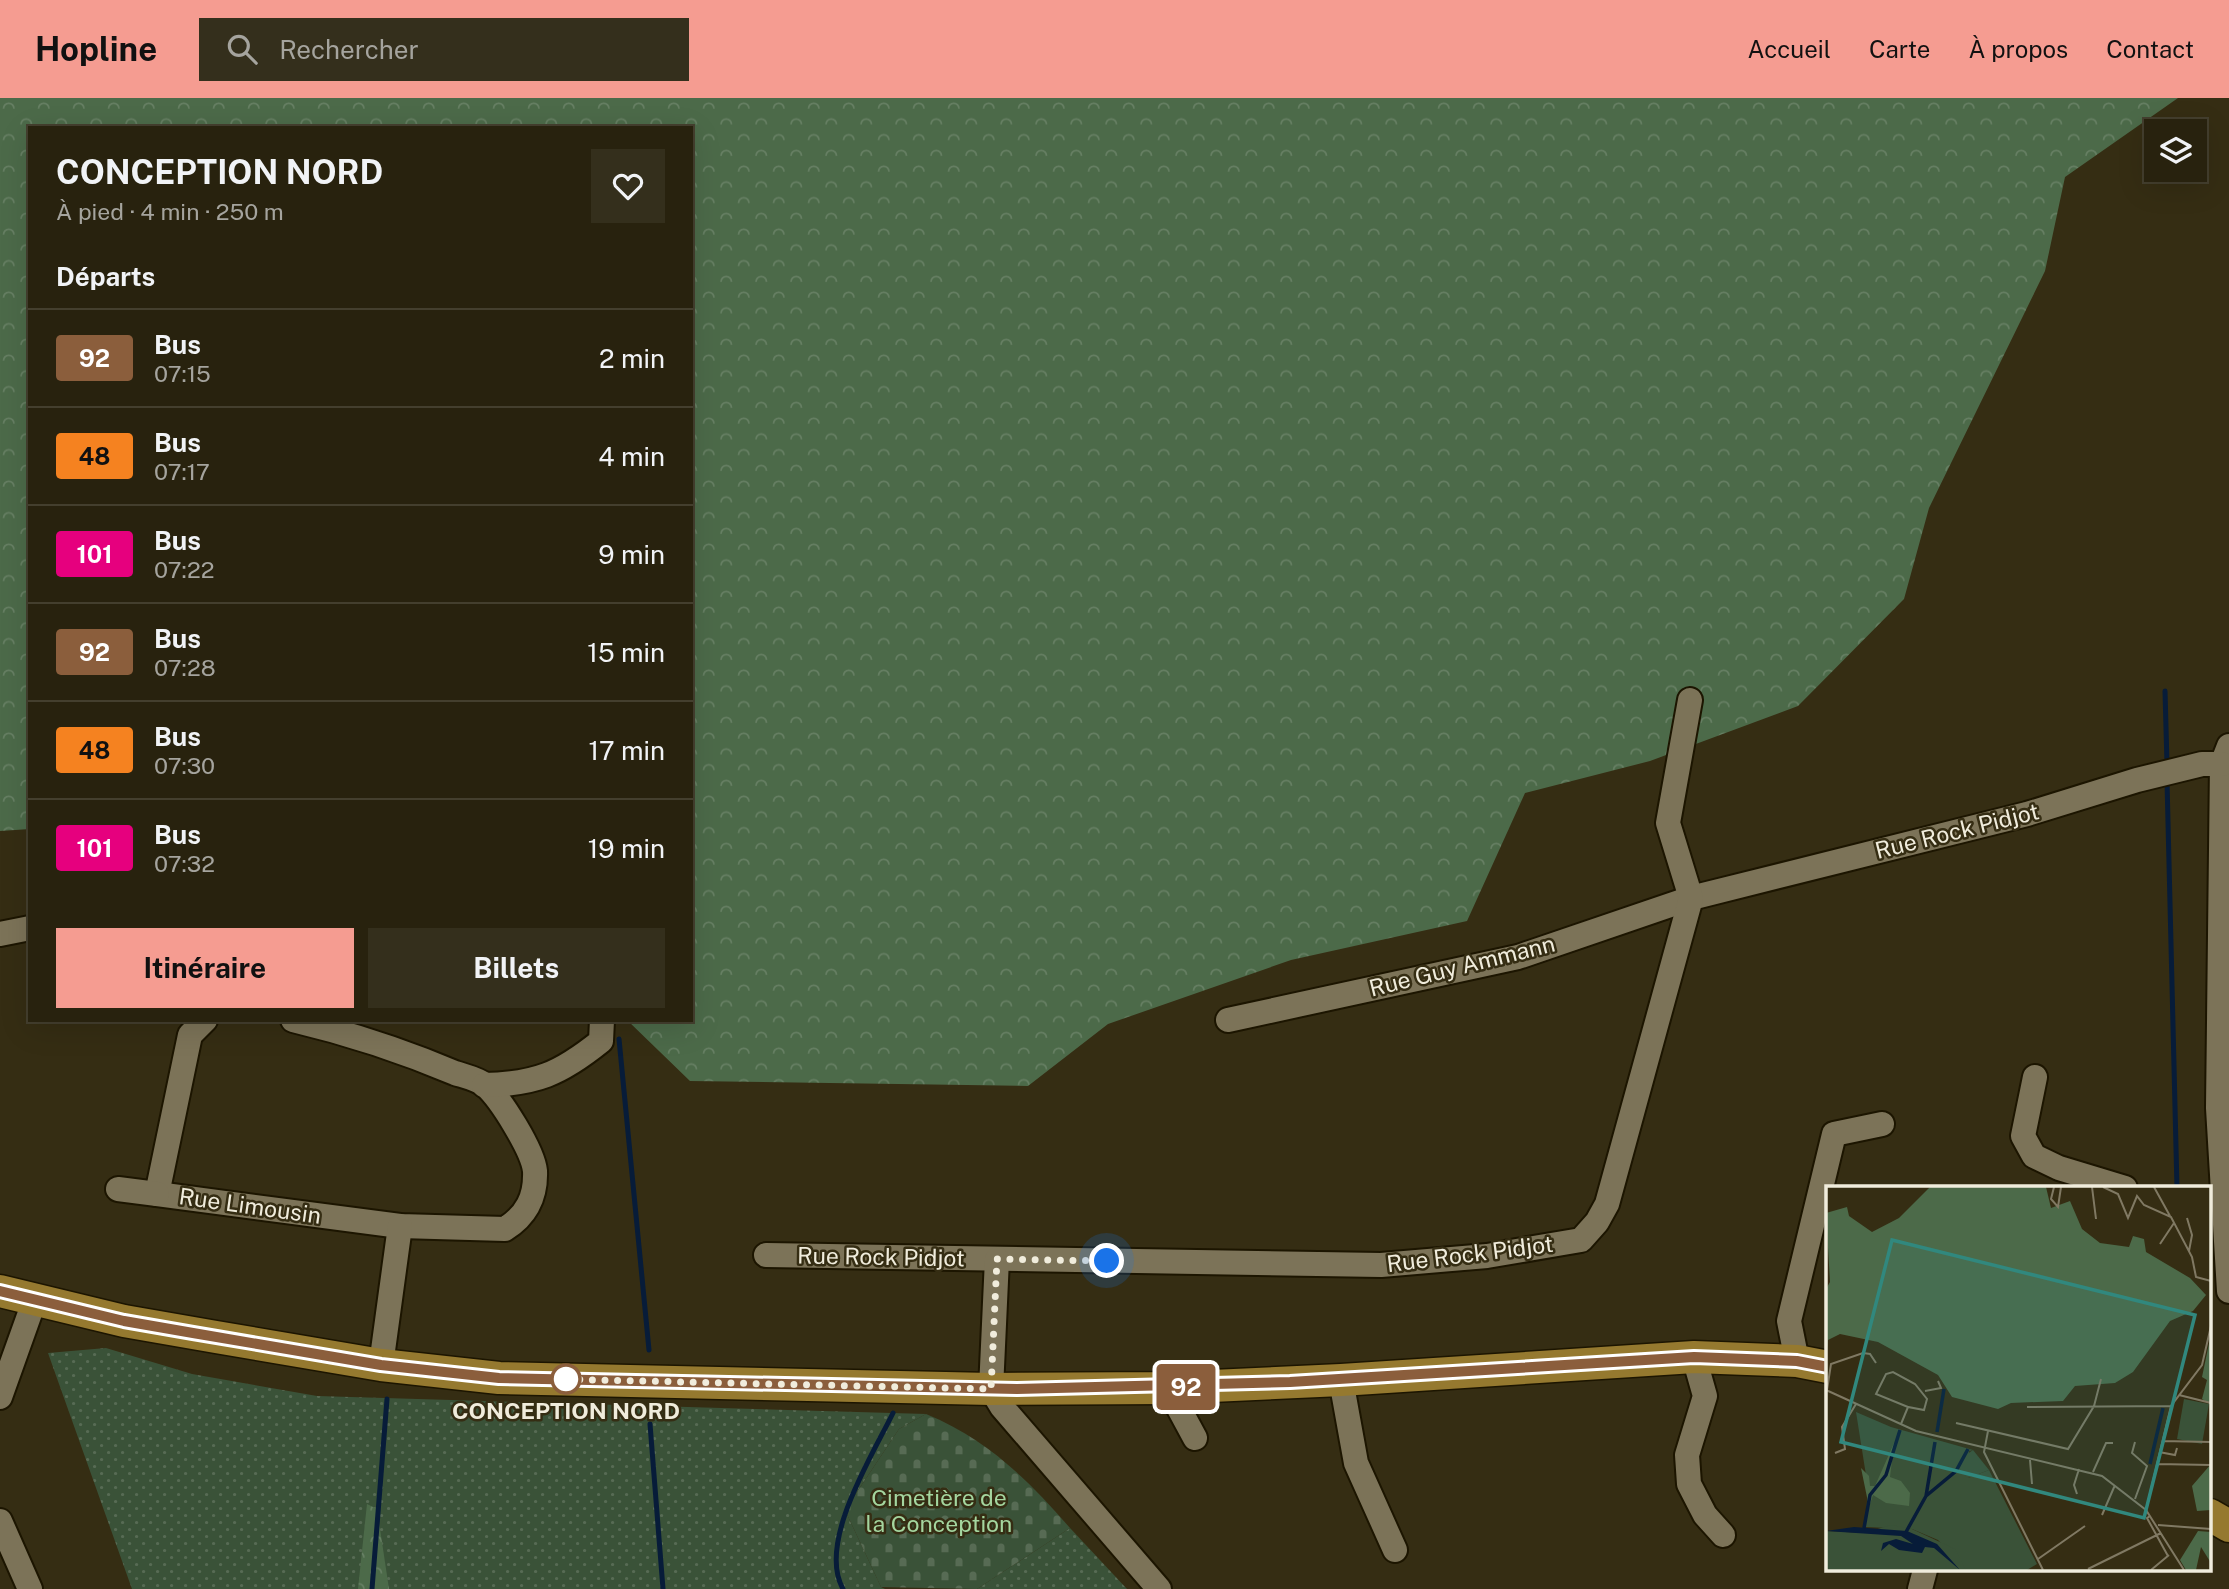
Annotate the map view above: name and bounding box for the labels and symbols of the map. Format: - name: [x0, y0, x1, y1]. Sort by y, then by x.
- street label: Rue Rock Pidjot: [1872, 797, 2042, 864]
- street label: Rue Guy Ammann: [1366, 929, 1558, 1002]
- street label: Rue Limousin: [177, 1182, 323, 1229]
- inset map: [1826, 1186, 2212, 1572]
- street label: Rue Rock Pidjot: [1385, 1230, 1555, 1277]
- street label: Rue Rock Pidjot: [797, 1242, 965, 1271]
- your location: [1089, 1243, 1124, 1278]
- marker: CONCEPTION NORD: [551, 1364, 581, 1394]
- line badge: 92: [1154, 1364, 1218, 1410]
- place label: CONCEPTION NORD: [452, 1397, 680, 1424]
- park label: Cimetière de la Conception: [866, 1484, 1012, 1537]

